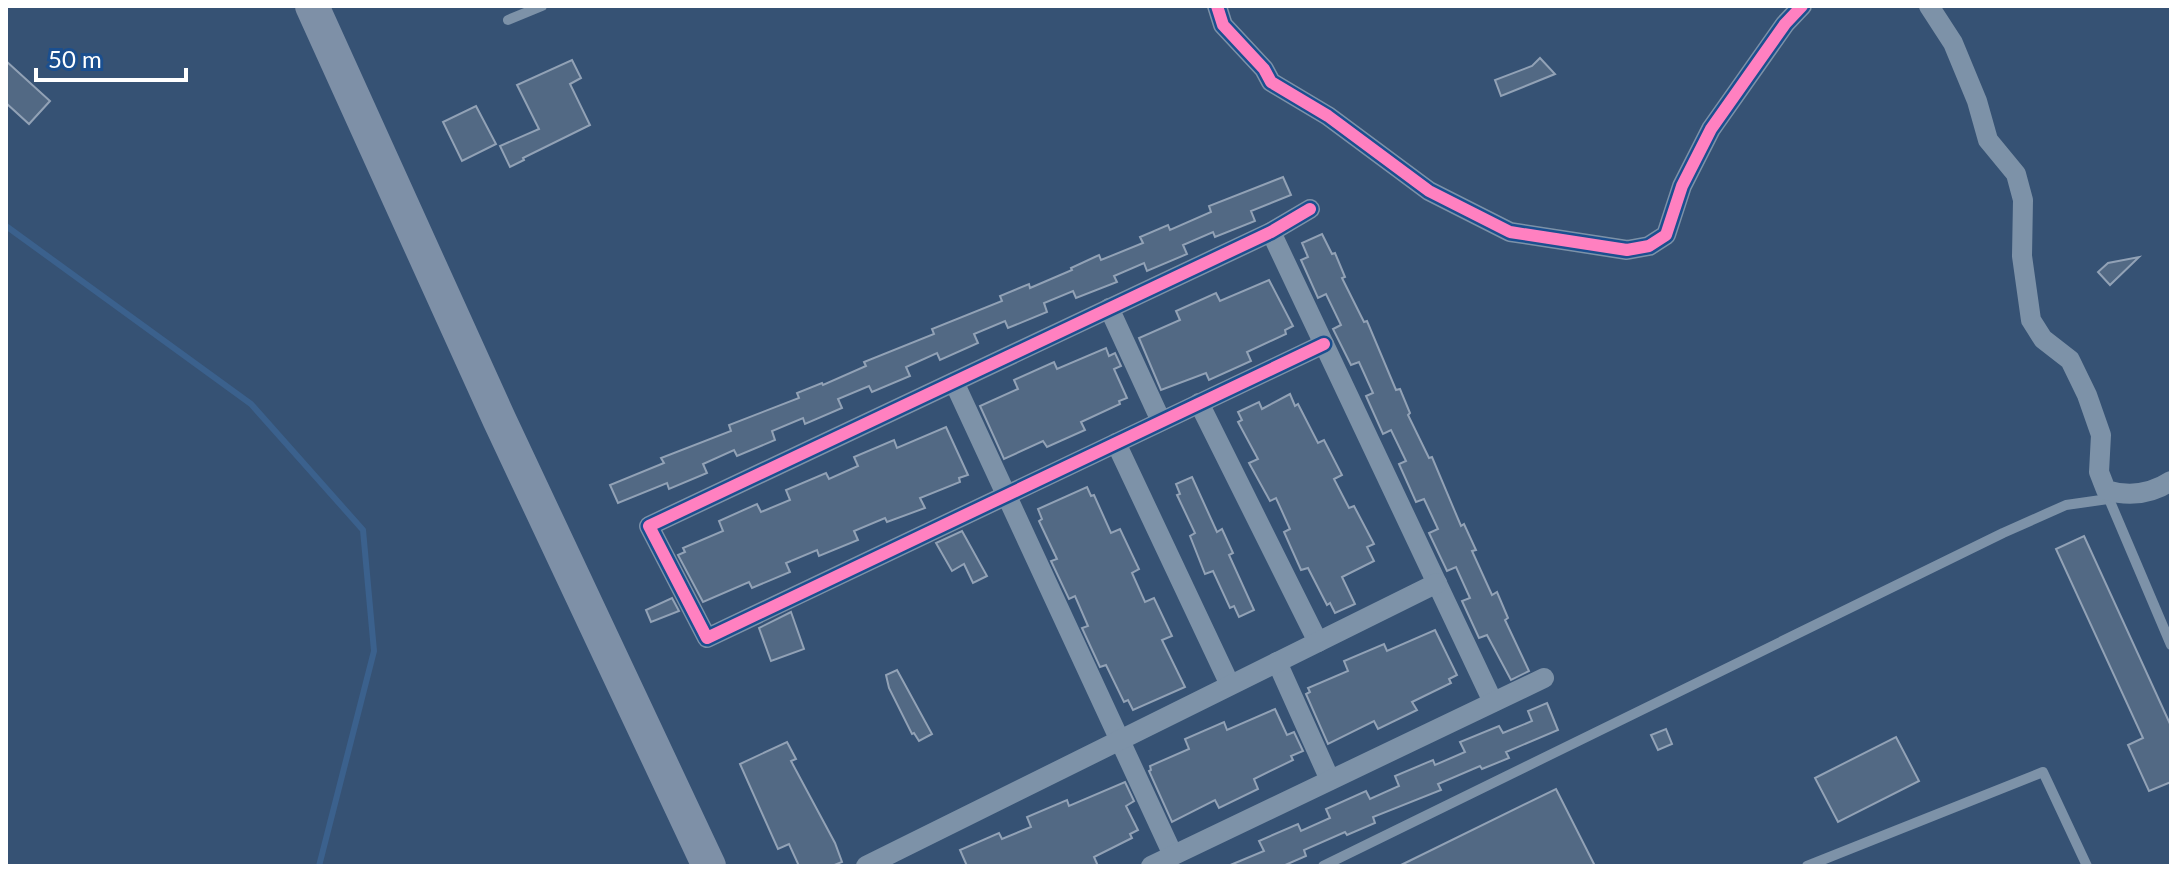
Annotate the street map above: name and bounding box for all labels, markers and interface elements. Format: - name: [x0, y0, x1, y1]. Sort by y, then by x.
- scale bar: [36, 32, 186, 82]
- text: 50 m: [48, 44, 102, 73]

